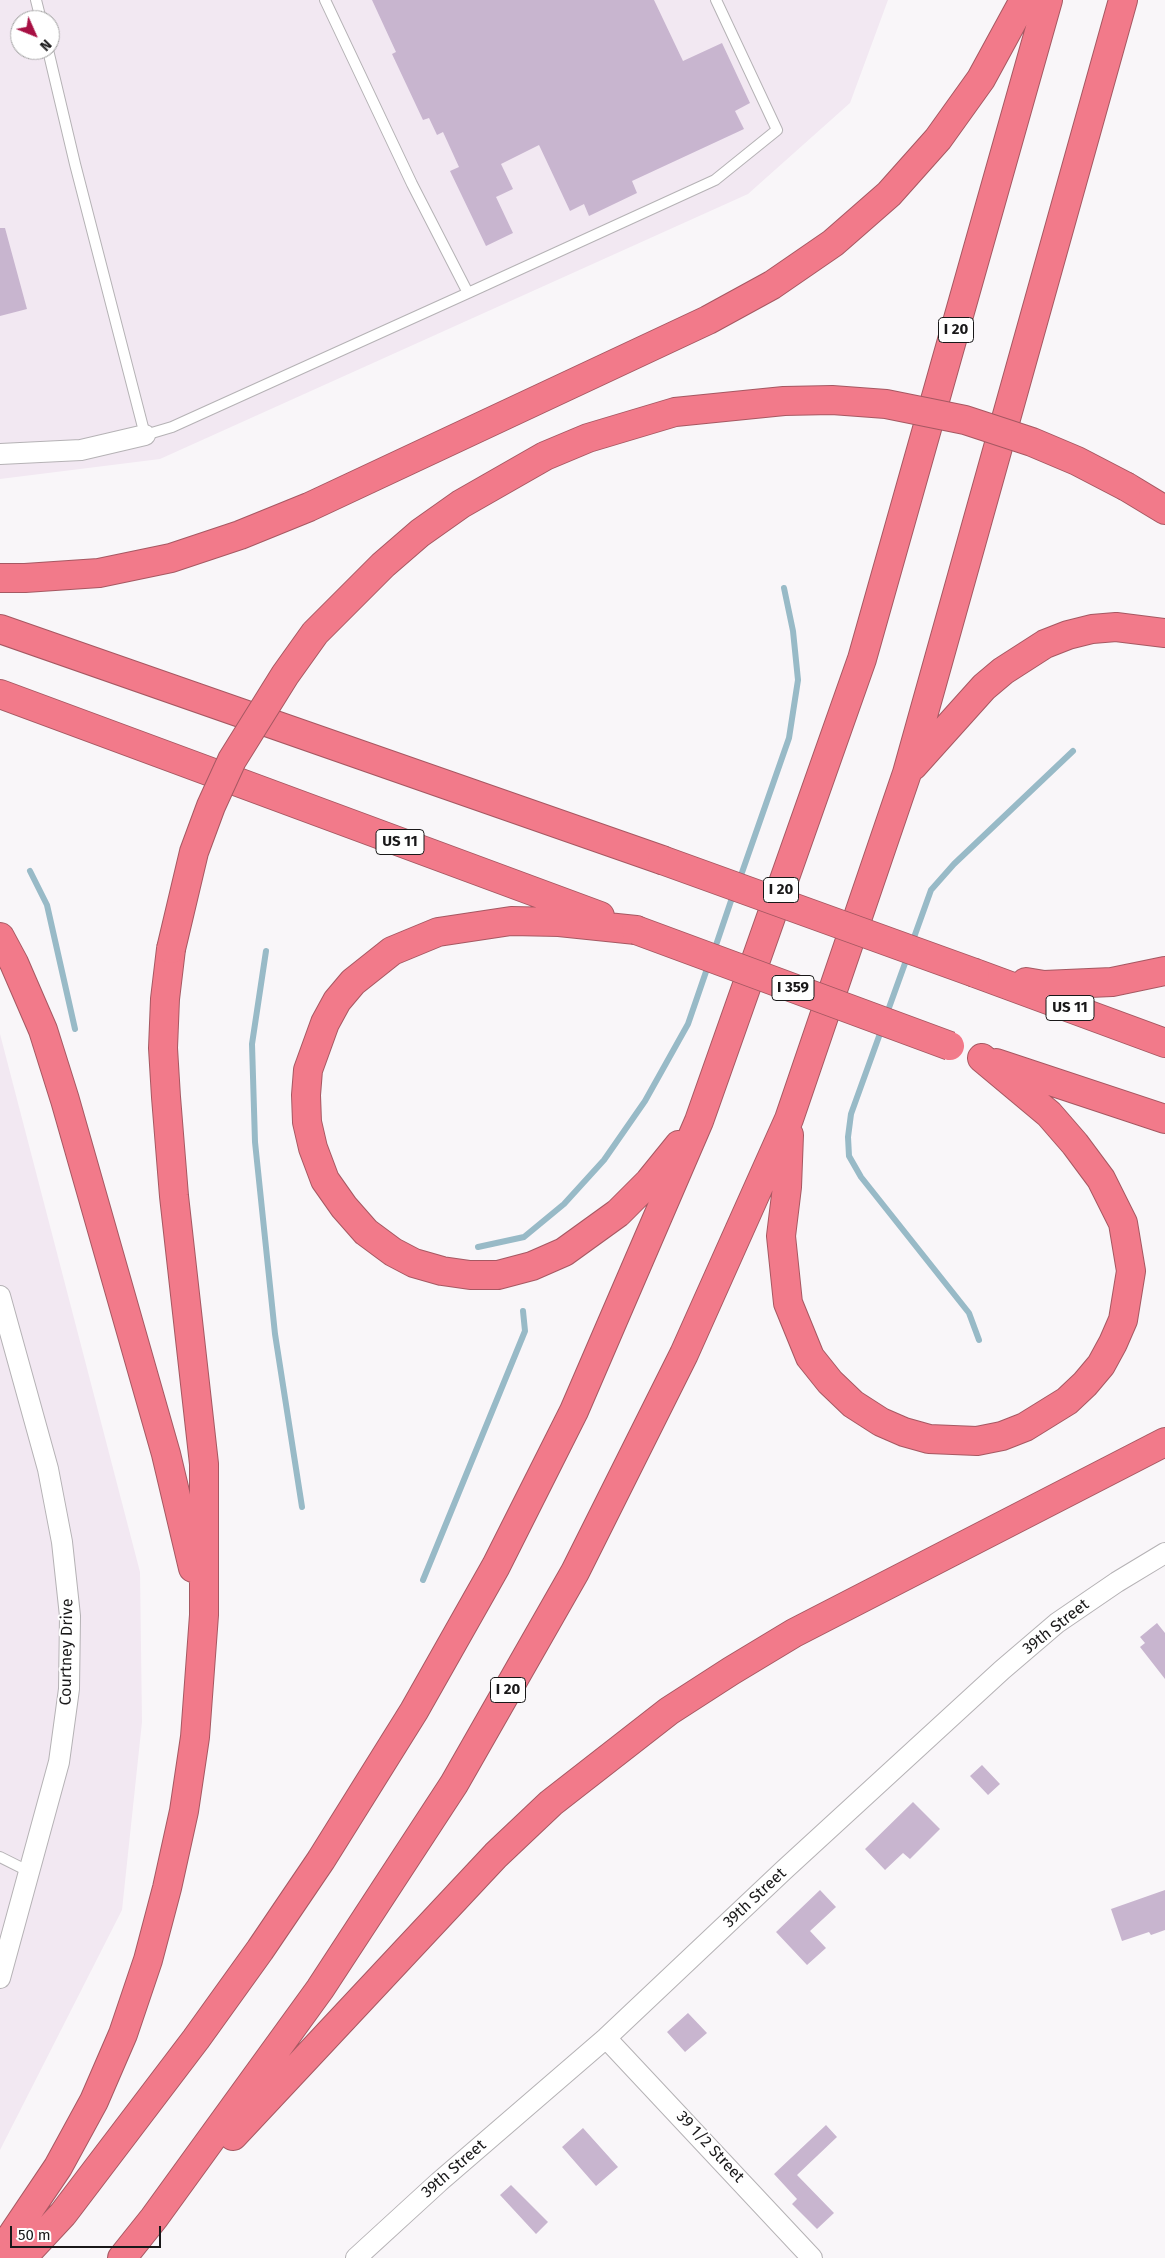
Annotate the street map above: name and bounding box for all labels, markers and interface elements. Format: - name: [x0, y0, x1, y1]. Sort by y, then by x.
- north arrow: [10, 10, 60, 60]
- text: N: [36, 36, 55, 54]
- road number: I 20: [938, 318, 974, 342]
- road number: US 11: [376, 830, 424, 854]
- road number: I 20: [764, 878, 798, 902]
- road number: I 359: [772, 976, 814, 1000]
- road number: US 11: [1046, 996, 1094, 1020]
- street label: 39th Street: [1019, 1595, 1093, 1659]
- street label: Courtney Drive: [56, 1598, 78, 1706]
- road number: I 20: [490, 1678, 526, 1702]
- street label: 39th Street: [720, 1864, 790, 1932]
- street label: 39 1/2 Street: [672, 2107, 748, 2187]
- street label: 39th Street: [418, 2136, 490, 2202]
- scale bar: [12, 2216, 164, 2248]
- text: 50 m: [18, 2226, 51, 2244]

